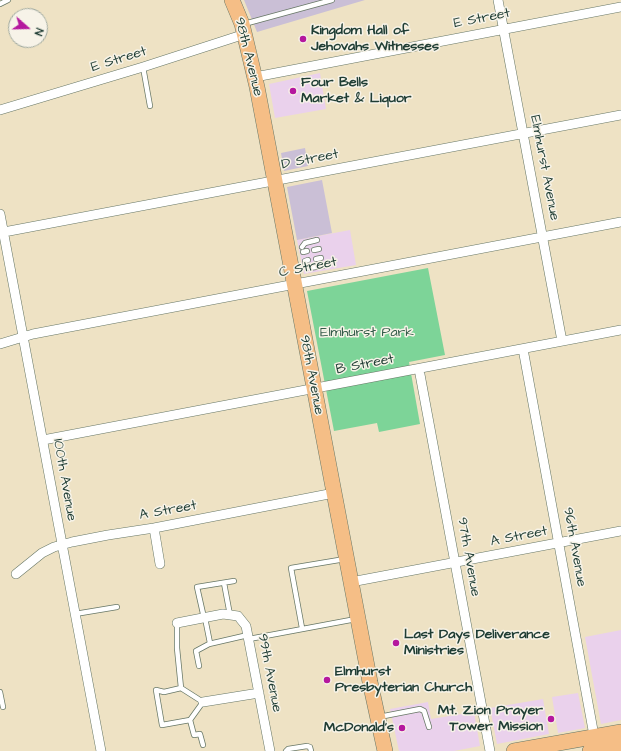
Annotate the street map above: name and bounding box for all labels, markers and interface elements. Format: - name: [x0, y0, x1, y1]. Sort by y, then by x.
- street label: E Street: [452, 5, 512, 33]
- north arrow: [8, 8, 48, 48]
- street label: 98th Avenue: [230, 16, 266, 98]
- place label: Kingdom Hall of Jehovahs Witnesses: [311, 23, 439, 56]
- text: N: [31, 26, 47, 38]
- marker: Kingdom Hall of Jehovahs Witnesses: [298, 34, 308, 44]
- street label: E Street: [89, 44, 149, 76]
- place label: Four Bells Market & Liquor: [301, 75, 412, 108]
- marker: Four Bells Market & Liquor: [288, 86, 298, 96]
- street label: Elmhurst Avenue: [526, 114, 562, 222]
- street label: D Street: [280, 146, 340, 174]
- street label: C Street: [278, 254, 338, 282]
- park label: Elmhurst Park: [320, 325, 414, 341]
- street label: 98th Avenue: [295, 334, 327, 416]
- street label: B Street: [335, 351, 395, 379]
- street label: 100th Avenue: [49, 438, 79, 522]
- street label: A Street: [138, 498, 198, 524]
- street label: 96th Avenue: [559, 506, 589, 588]
- street label: 97th Avenue: [453, 516, 483, 598]
- street label: A Street: [489, 523, 549, 551]
- place label: Last Days Deliverance Ministries: [404, 627, 550, 660]
- street label: 99th Avenue: [253, 632, 285, 714]
- marker: Last Days Deliverance Ministries: [391, 638, 401, 648]
- place label: Elmhurst Presbyterian Church: [335, 664, 472, 696]
- marker: Elmhurst Presbyterian Church: [322, 675, 332, 685]
- place label: Mt. Zion Prayer Tower Mission: [438, 703, 543, 736]
- marker: Mt. Zion Prayer Tower Mission: [546, 714, 556, 724]
- place label: McDonald's: [324, 720, 394, 736]
- marker: McDonald's: [397, 723, 407, 733]

